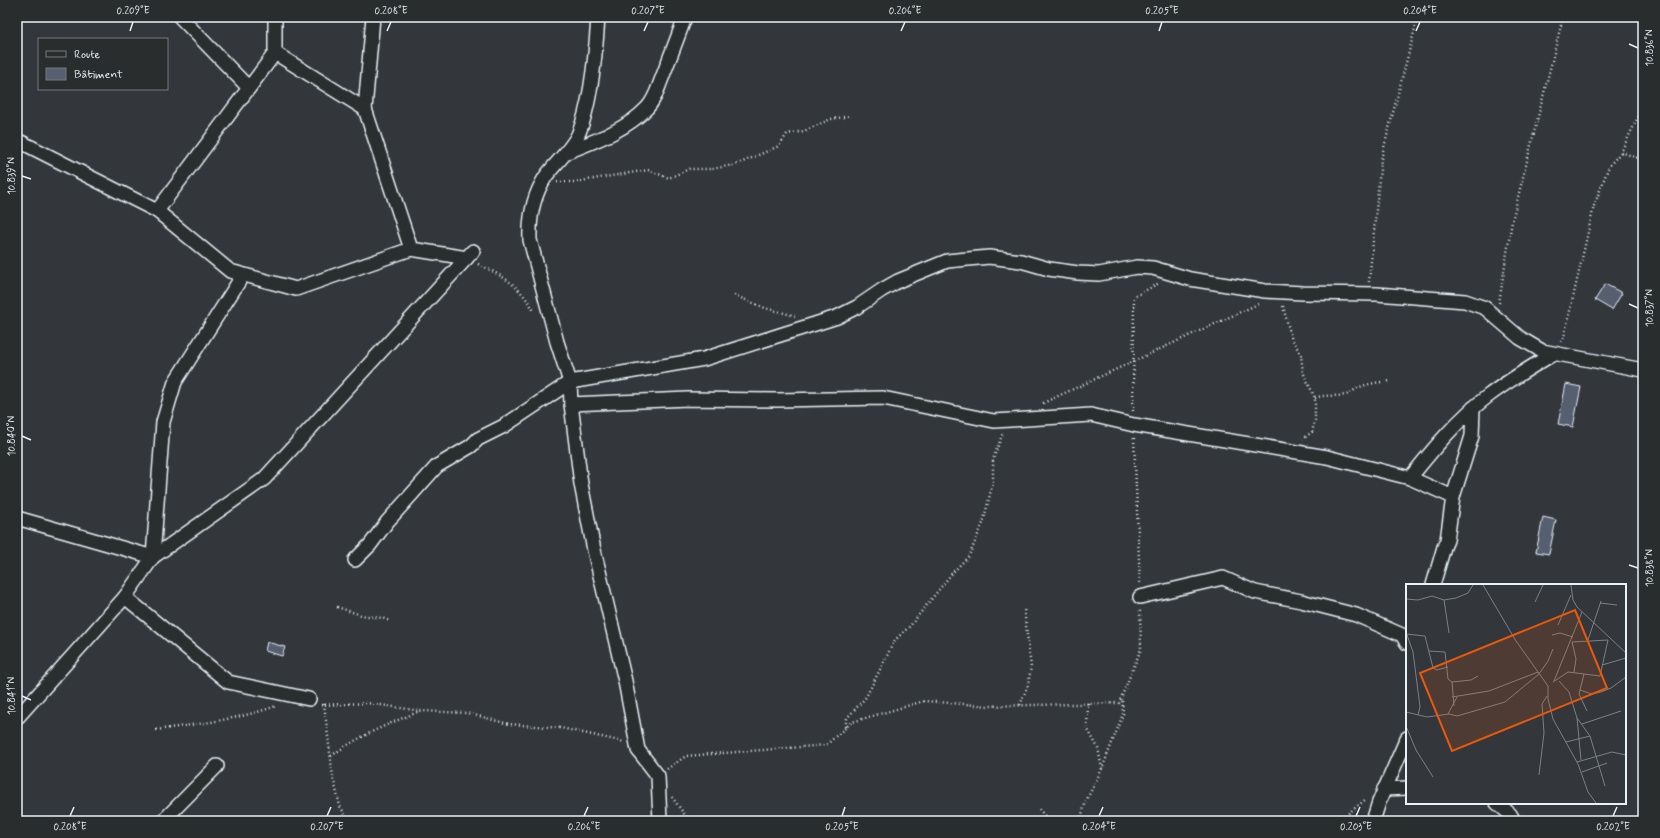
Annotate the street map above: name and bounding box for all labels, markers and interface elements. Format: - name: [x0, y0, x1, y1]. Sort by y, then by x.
- text: 0.209°E: [116, 4, 150, 18]
- text: 0.208°E: [374, 4, 408, 18]
- text: 0.207°E: [631, 4, 665, 18]
- text: 0.206°E: [889, 4, 921, 18]
- text: 0.205°E: [1145, 4, 1179, 18]
- text: 0.204°E: [1403, 4, 1437, 18]
- text: 10.836°N: [1643, 29, 1657, 67]
- legend: [38, 38, 168, 90]
- text: Route: [74, 47, 100, 63]
- text: Bâtiment: [74, 67, 123, 83]
- text: 10.839°N: [5, 157, 19, 195]
- text: 10.837°N: [1643, 289, 1657, 327]
- text: 10.840°N: [5, 416, 19, 456]
- text: 10.838°N: [1643, 549, 1657, 587]
- inset map: [1406, 584, 1626, 804]
- text: 10.841°N: [5, 677, 19, 715]
- text: 0.208°E: [53, 820, 87, 834]
- text: 0.207°E: [310, 820, 344, 834]
- text: 0.206°E: [568, 820, 600, 834]
- text: 0.205°E: [825, 820, 859, 834]
- text: 0.204°E: [1082, 820, 1116, 834]
- text: 0.203°E: [1340, 820, 1372, 834]
- text: 0.202°E: [1596, 820, 1630, 834]

